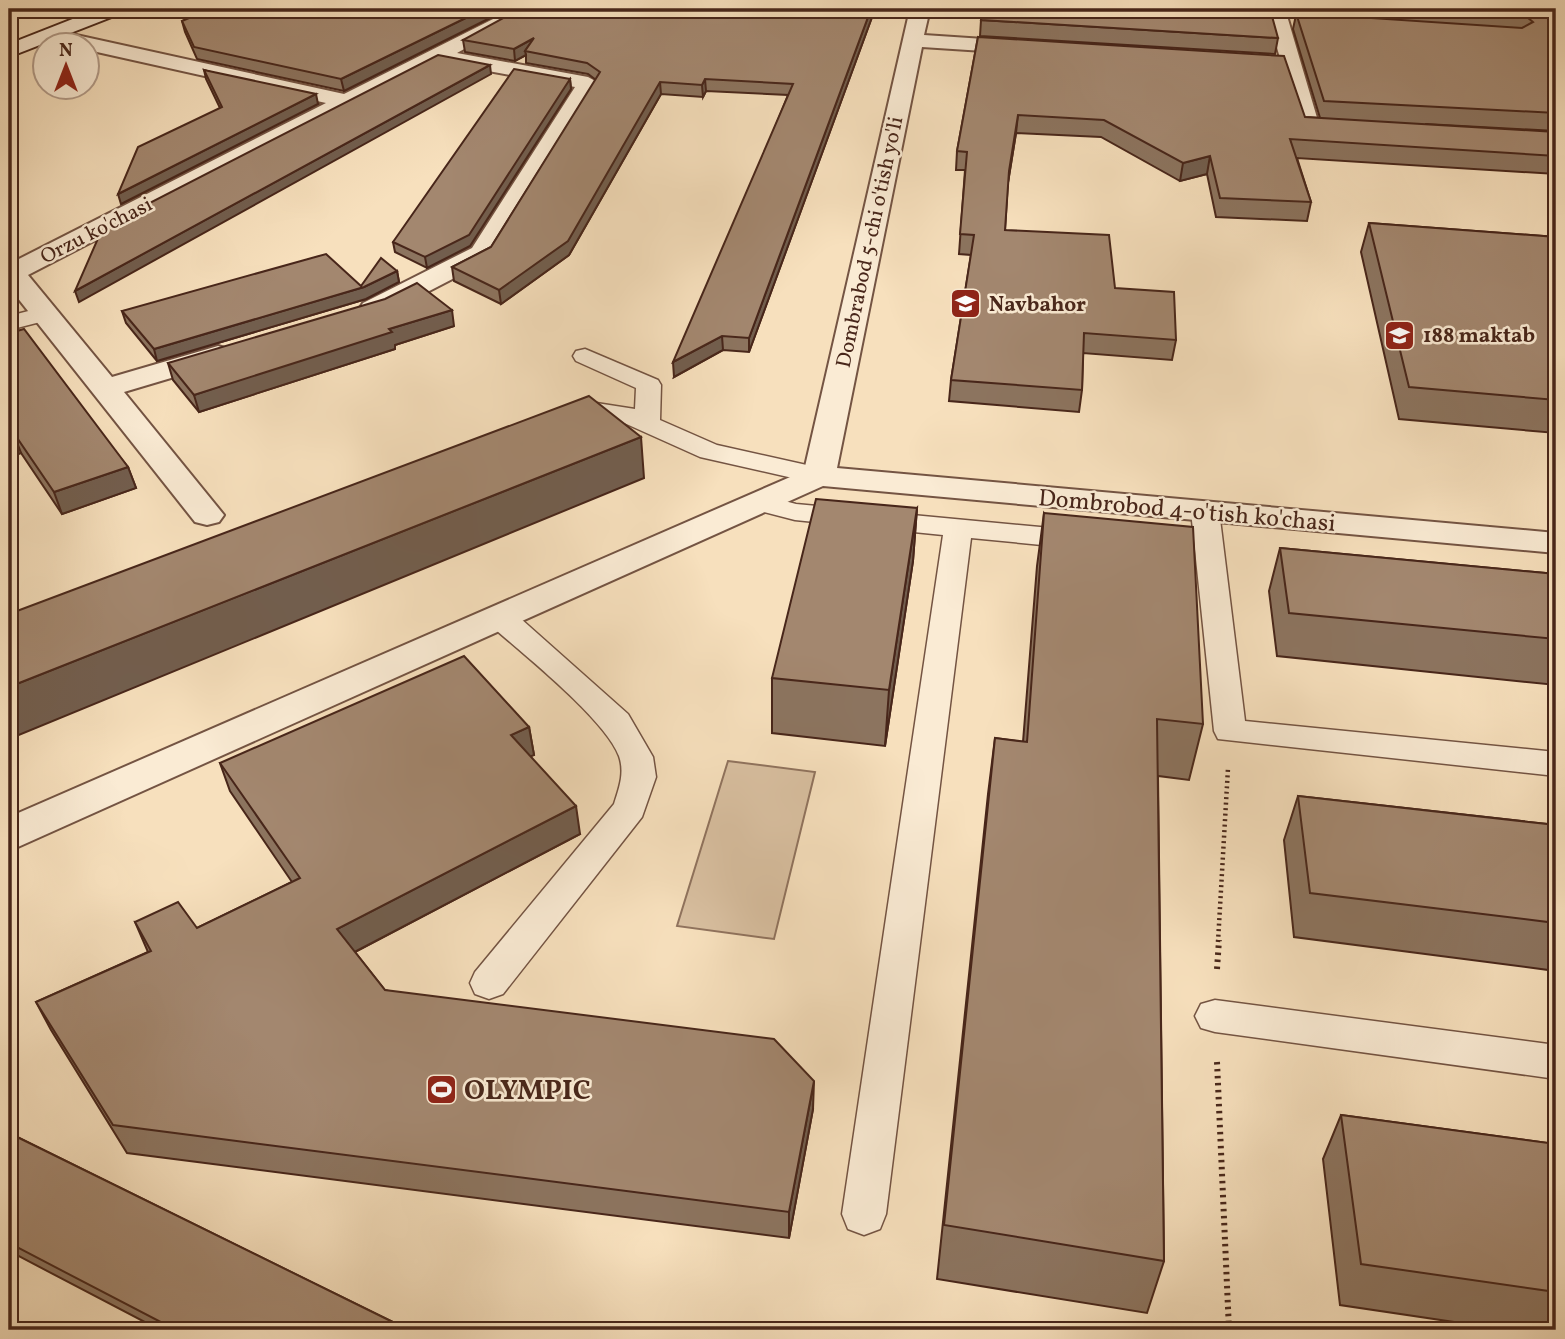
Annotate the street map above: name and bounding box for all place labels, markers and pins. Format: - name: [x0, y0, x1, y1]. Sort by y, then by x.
- school or university icon: Navbahor: [949, 287, 983, 321]
- place label: Navbahor: [989, 291, 1086, 320]
- school or university icon: 188 maktab: [1383, 318, 1417, 352]
- place label: 188 maktab: [1423, 322, 1535, 351]
- sports icon: OLYMPIC: [424, 1072, 458, 1106]
- place label: OLYMPIC: [464, 1072, 591, 1111]

